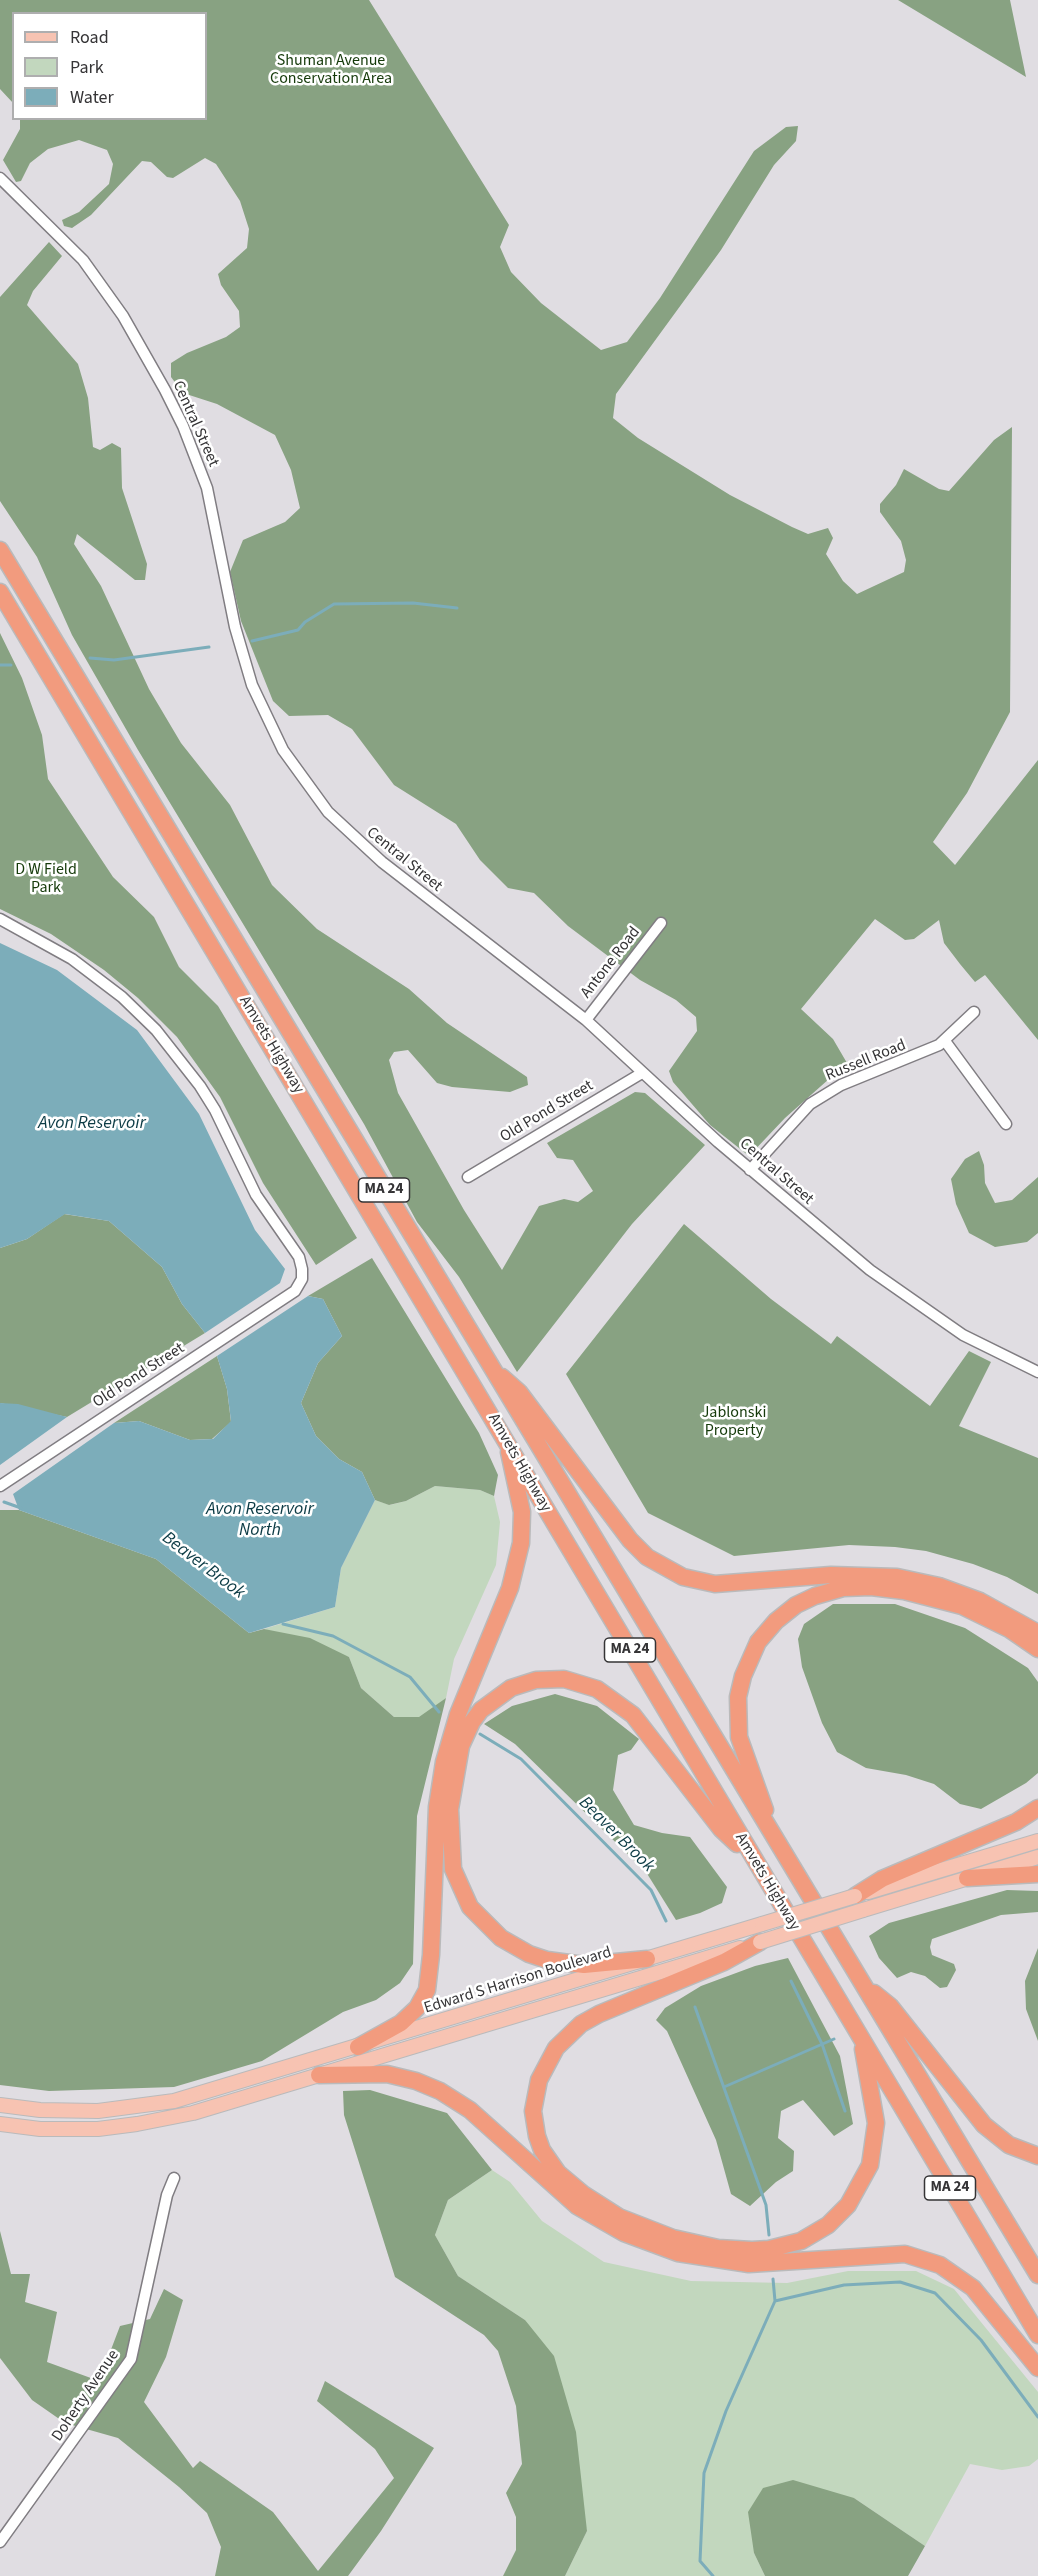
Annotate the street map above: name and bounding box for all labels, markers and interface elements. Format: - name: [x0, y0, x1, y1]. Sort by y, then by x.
- legend: [12, 12, 207, 120]
- text: Road: [70, 25, 109, 50]
- park label: Shuman Avenue Conservation Area: [270, 51, 392, 89]
- text: Park: [70, 55, 104, 80]
- text: Water: [70, 85, 114, 110]
- street label: Central Street: [168, 378, 222, 470]
- street label: Central Street: [362, 824, 446, 896]
- park label: D W Field Park: [15, 860, 77, 898]
- street label: Antone Road: [577, 923, 645, 1003]
- street label: Amvets Highway: [234, 993, 308, 1097]
- street label: Russell Road: [823, 1036, 909, 1086]
- street label: Old Pond Street: [497, 1077, 597, 1147]
- water label: Avon Reservoir: [38, 1113, 146, 1135]
- street label: Central Street: [735, 1135, 817, 1209]
- road number: MA 24: [358, 1178, 410, 1202]
- street label: Old Pond Street: [90, 1339, 188, 1413]
- park label: Jablonski Property: [702, 1403, 766, 1441]
- street label: Amvets Highway: [483, 1410, 555, 1516]
- water label: Avon Reservoir North: [206, 1499, 314, 1541]
- water label: Beaver Brook: [157, 1528, 249, 1604]
- road number: MA 24: [604, 1638, 656, 1662]
- water label: Beaver Brook: [574, 1793, 658, 1877]
- street label: Amvets Highway: [730, 1830, 804, 1934]
- street label: Edward S Harrison Boulevard: [422, 1943, 614, 2019]
- road number: MA 24: [924, 2176, 976, 2200]
- street label: Doherty Avenue: [48, 2347, 124, 2445]

